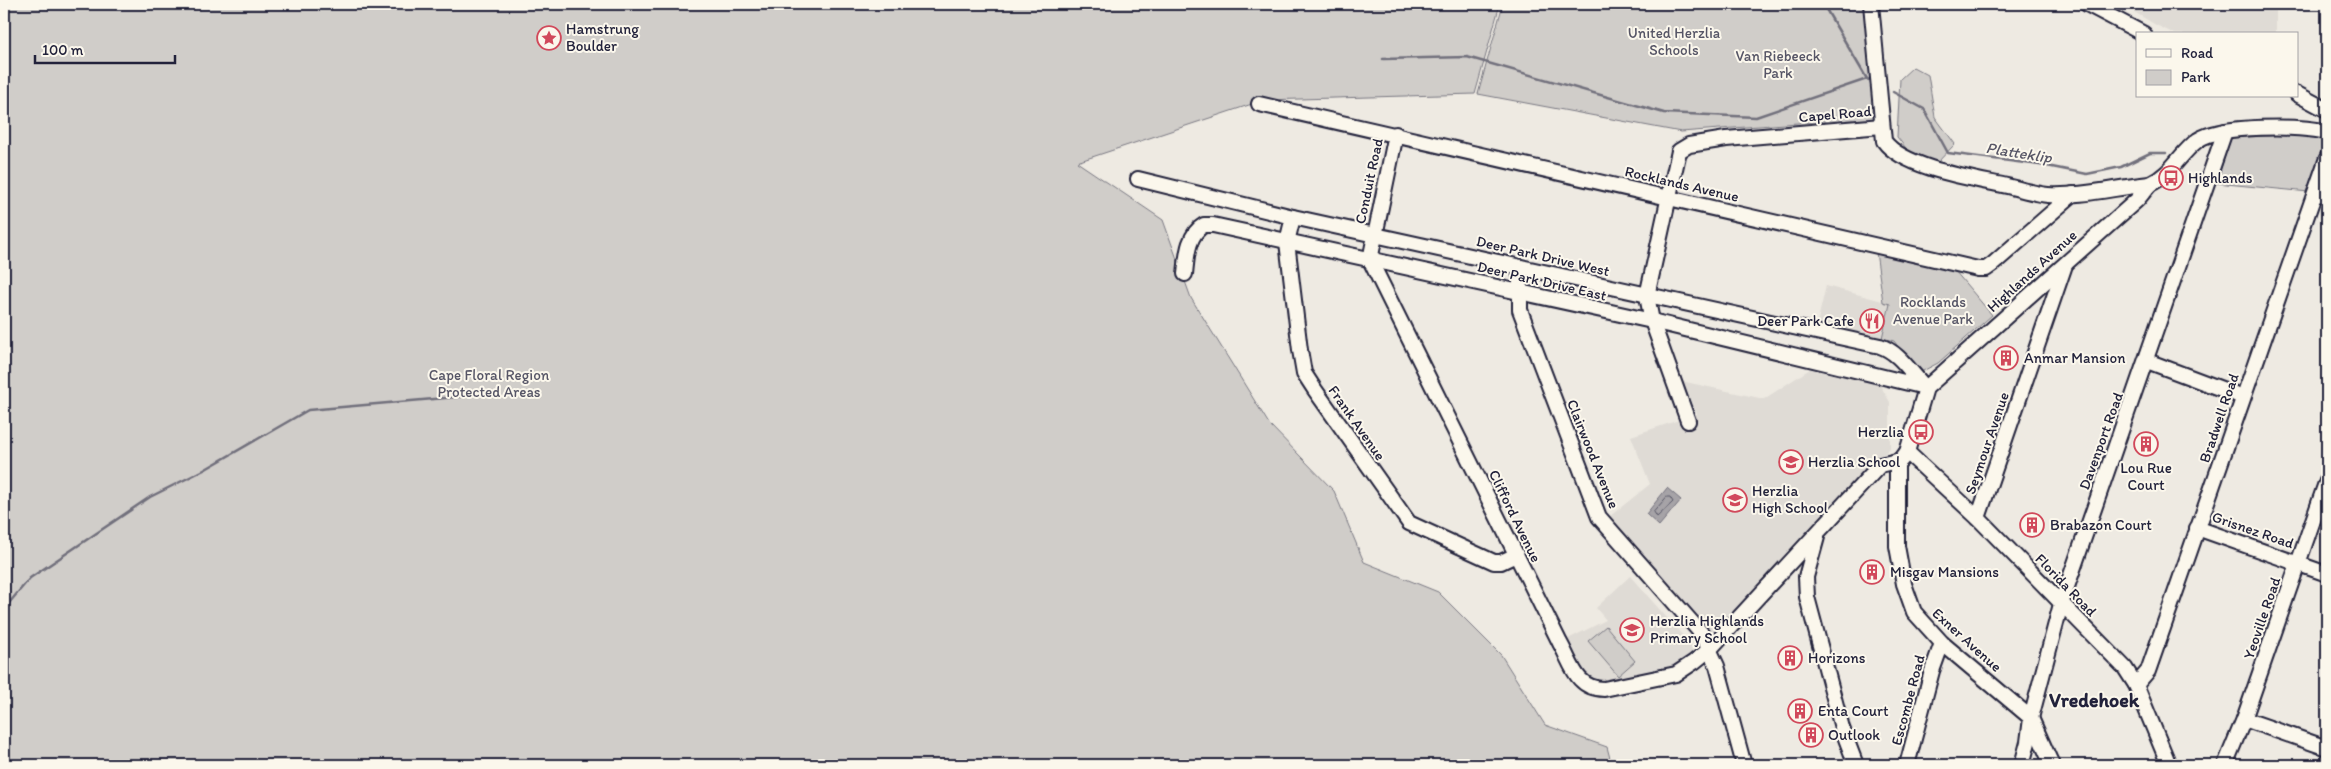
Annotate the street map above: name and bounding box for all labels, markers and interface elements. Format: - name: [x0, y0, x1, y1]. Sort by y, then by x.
- place label: Hamstrung Boulder: [566, 20, 639, 55]
- park label: United Herzlia Schools: [1628, 24, 1721, 59]
- place icon: Hamstrung Boulder: [536, 25, 562, 51]
- scale bar: [35, 32, 175, 64]
- legend: [2136, 32, 2298, 98]
- text: 100 m: [42, 41, 84, 59]
- text: Road: [2181, 44, 2214, 62]
- park label: Van Riebeeck Park: [1735, 47, 1821, 82]
- text: Park: [2181, 68, 2211, 86]
- street label: Capel Road: [1798, 102, 1872, 126]
- street label: Conduit Road: [1351, 136, 1387, 225]
- water label: Platteklip: [1985, 138, 2054, 167]
- street label: Rocklands Avenue: [1623, 162, 1741, 206]
- bus stop icon: Highlands: [2158, 165, 2184, 191]
- place label: Highlands: [2188, 169, 2253, 187]
- street label: Highlands Avenue: [1983, 226, 2081, 316]
- street label: Deer Park Drive West: [1475, 232, 1612, 280]
- street label: Deer Park Drive East: [1476, 257, 1609, 305]
- park label: Rocklands Avenue Park: [1893, 293, 1973, 328]
- restaurant icon: Deer Park Cafe: [1859, 308, 1885, 334]
- place label: Deer Park Cafe: [1757, 312, 1854, 330]
- building icon: Anmar Mansion: [1993, 345, 2019, 371]
- place label: Anmar Mansion: [2024, 349, 2126, 367]
- park label: Cape Floral Region Protected Areas: [429, 366, 550, 401]
- street label: Bradwell Road: [2195, 371, 2243, 465]
- street label: Frank Avenue: [1325, 382, 1389, 464]
- street label: Seymour Avenue: [1961, 390, 2013, 496]
- street label: Davenport Road: [2075, 390, 2127, 492]
- street label: Clairwood Avenue: [1563, 397, 1623, 511]
- bus stop icon: Herzlia: [1908, 419, 1934, 445]
- place label: Herzlia: [1858, 423, 1904, 441]
- building icon: Lou Rue Court: [2133, 431, 2159, 457]
- school or university icon: Herzlia School: [1778, 449, 1804, 475]
- place label: Herzlia School: [1808, 453, 1901, 471]
- place label: Lou Rue Court: [2120, 459, 2172, 494]
- street label: Clifford Avenue: [1485, 467, 1545, 565]
- place label: Herzlia High School: [1752, 482, 1829, 517]
- school or university icon: Herzlia High School: [1722, 487, 1748, 513]
- street label: Grisnez Road: [2210, 508, 2296, 552]
- building icon: Brabazon Court: [2019, 512, 2045, 538]
- place label: Brabazon Court: [2050, 516, 2152, 534]
- street label: Florida Road: [2031, 550, 2101, 621]
- building icon: Misgav Mansions: [1859, 559, 1885, 585]
- place label: Misgav Mansions: [1890, 563, 1999, 581]
- street label: Yeoville Road: [2240, 574, 2285, 662]
- street label: Exner Avenue: [1929, 604, 2005, 676]
- place label: Herzlia Highlands Primary School: [1650, 612, 1764, 647]
- school or university icon: Herzlia Highlands Primary School: [1619, 617, 1645, 643]
- building icon: Horizons: [1777, 645, 1803, 671]
- place label: Horizons: [1808, 649, 1866, 667]
- street label: Escombe Road: [1887, 653, 1929, 747]
- district label: Vredehoek: [2049, 688, 2140, 712]
- building icon: Enta Court: [1787, 698, 1813, 724]
- place label: Enta Court: [1818, 702, 1889, 720]
- building icon: Outlook: [1798, 722, 1824, 748]
- place label: Outlook: [1828, 726, 1880, 744]

